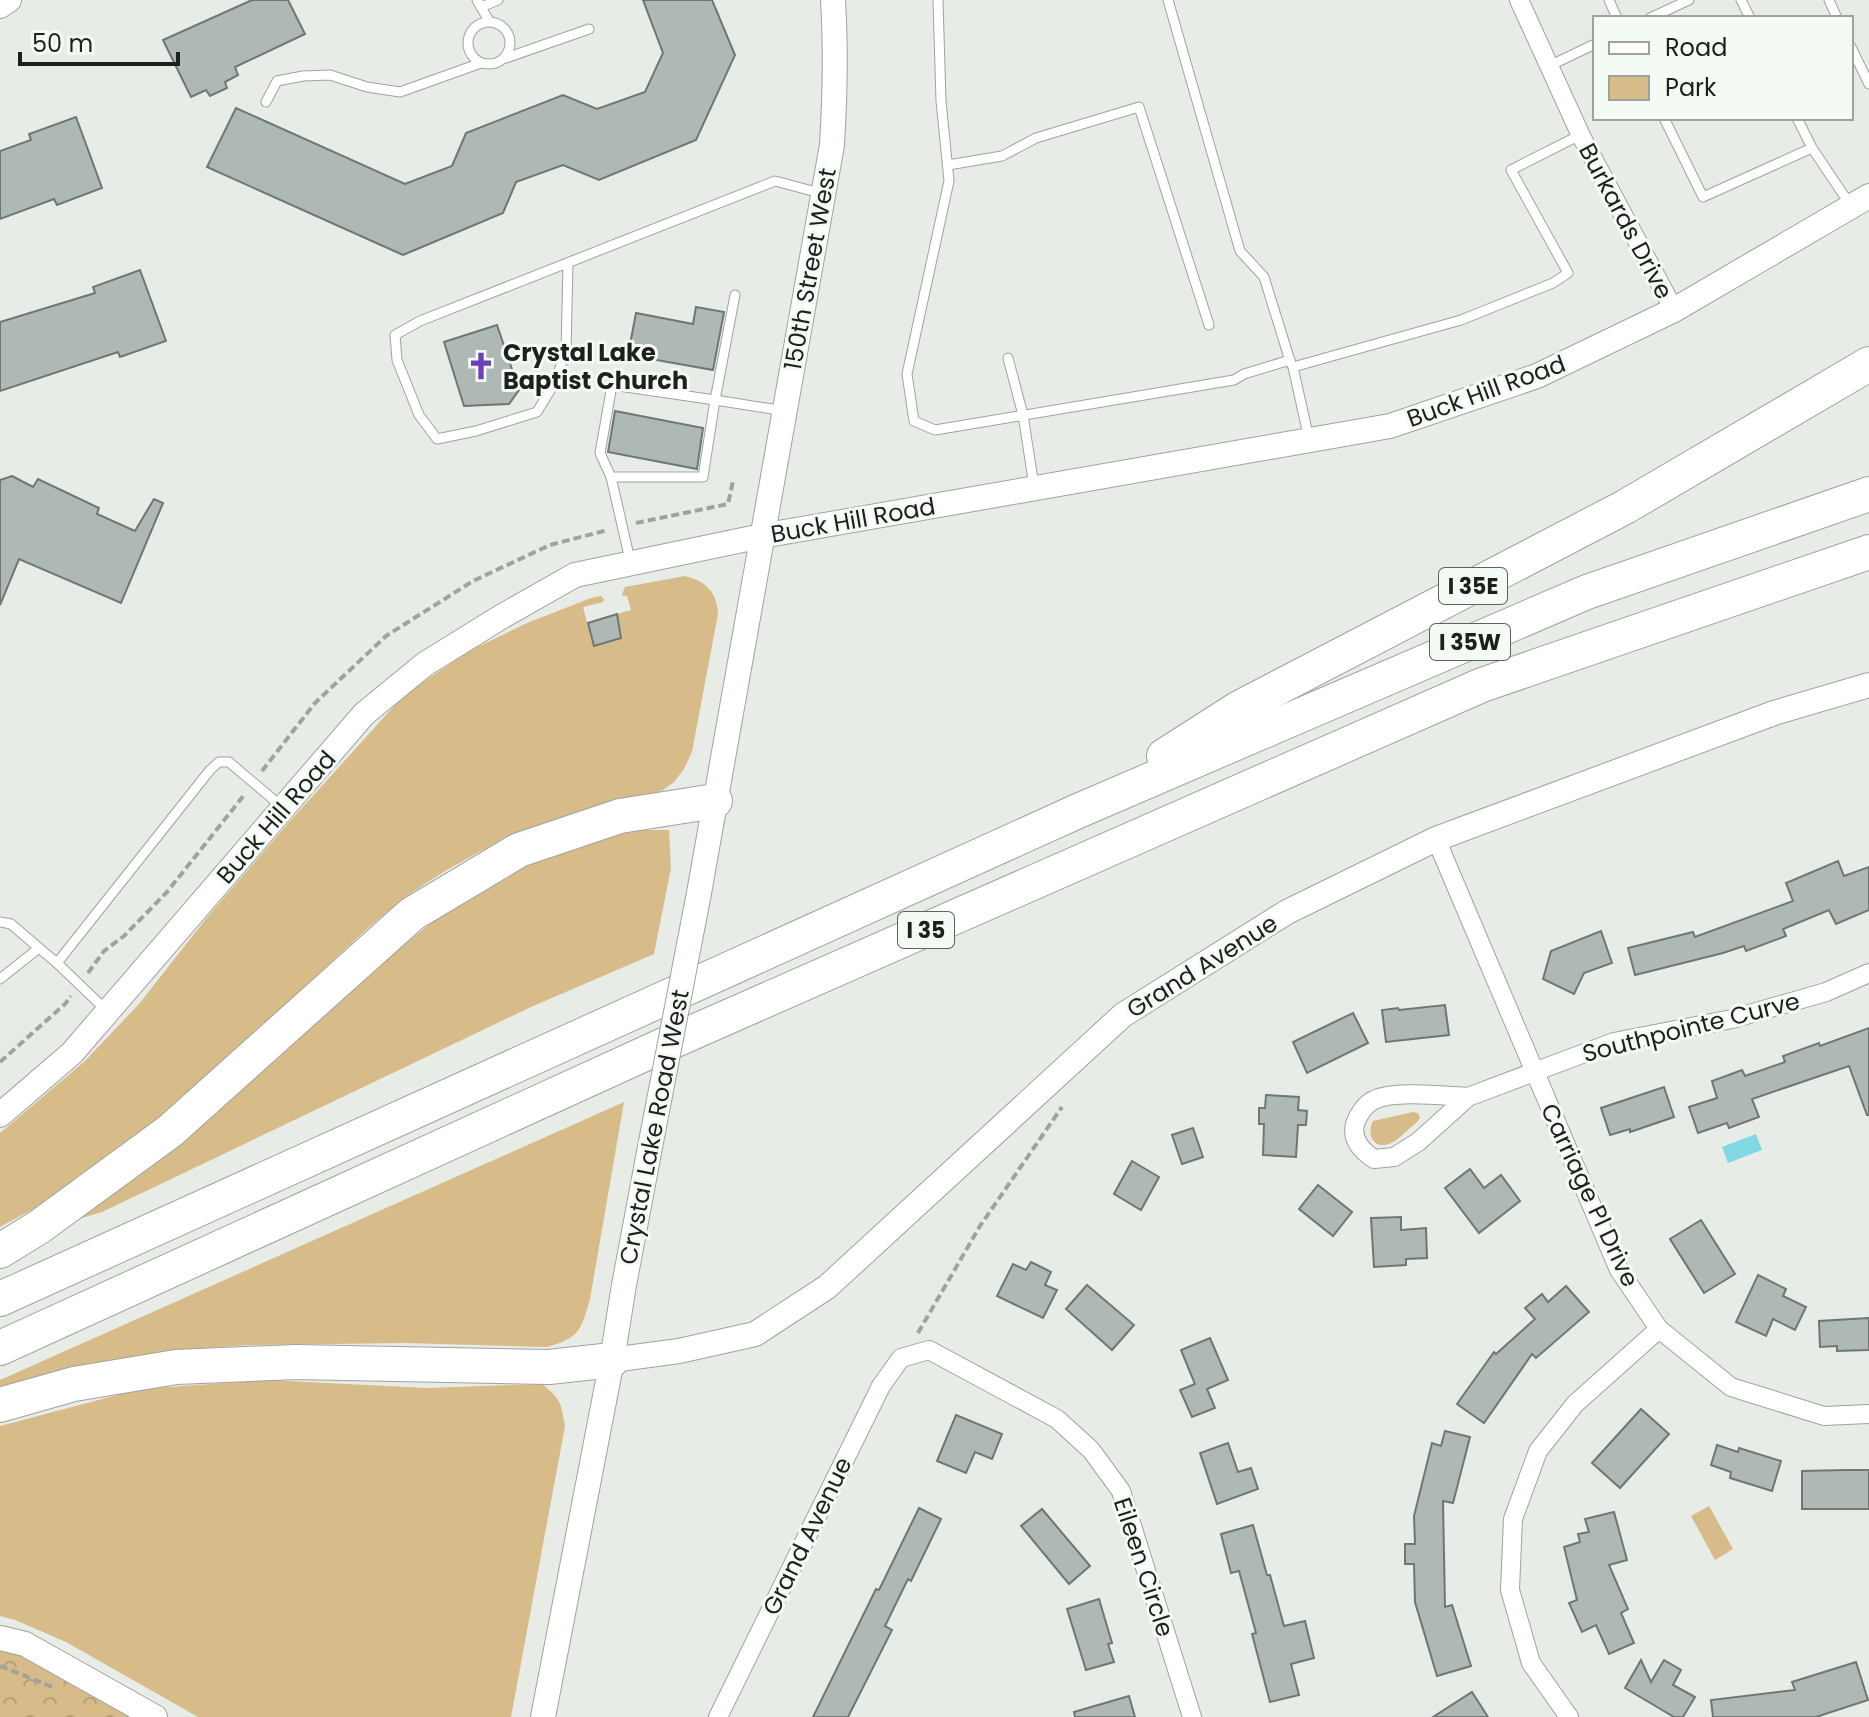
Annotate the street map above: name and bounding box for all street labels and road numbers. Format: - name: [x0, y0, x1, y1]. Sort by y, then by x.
- street label: Burkards Drive: [1571, 137, 1681, 305]
- street label: 150th Street West: [776, 165, 844, 373]
- street label: Buck Hill Road: [1402, 347, 1570, 435]
- street label: Buck Hill Road: [768, 489, 938, 551]
- road number: I 35E: [1439, 568, 1507, 604]
- road number: I 35W: [1430, 624, 1510, 660]
- street label: Buck Hill Road: [209, 743, 343, 891]
- street label: Grand Avenue: [1120, 906, 1284, 1026]
- road number: I 35: [898, 912, 954, 948]
- street label: Southpointe Curve: [1579, 984, 1803, 1070]
- street label: Crystal Lake Road West: [611, 987, 697, 1267]
- street label: Carriage Pl Drive: [1533, 1098, 1647, 1292]
- street label: Grand Avenue: [754, 1451, 860, 1621]
- street label: Eileen Circle: [1106, 1493, 1182, 1641]

